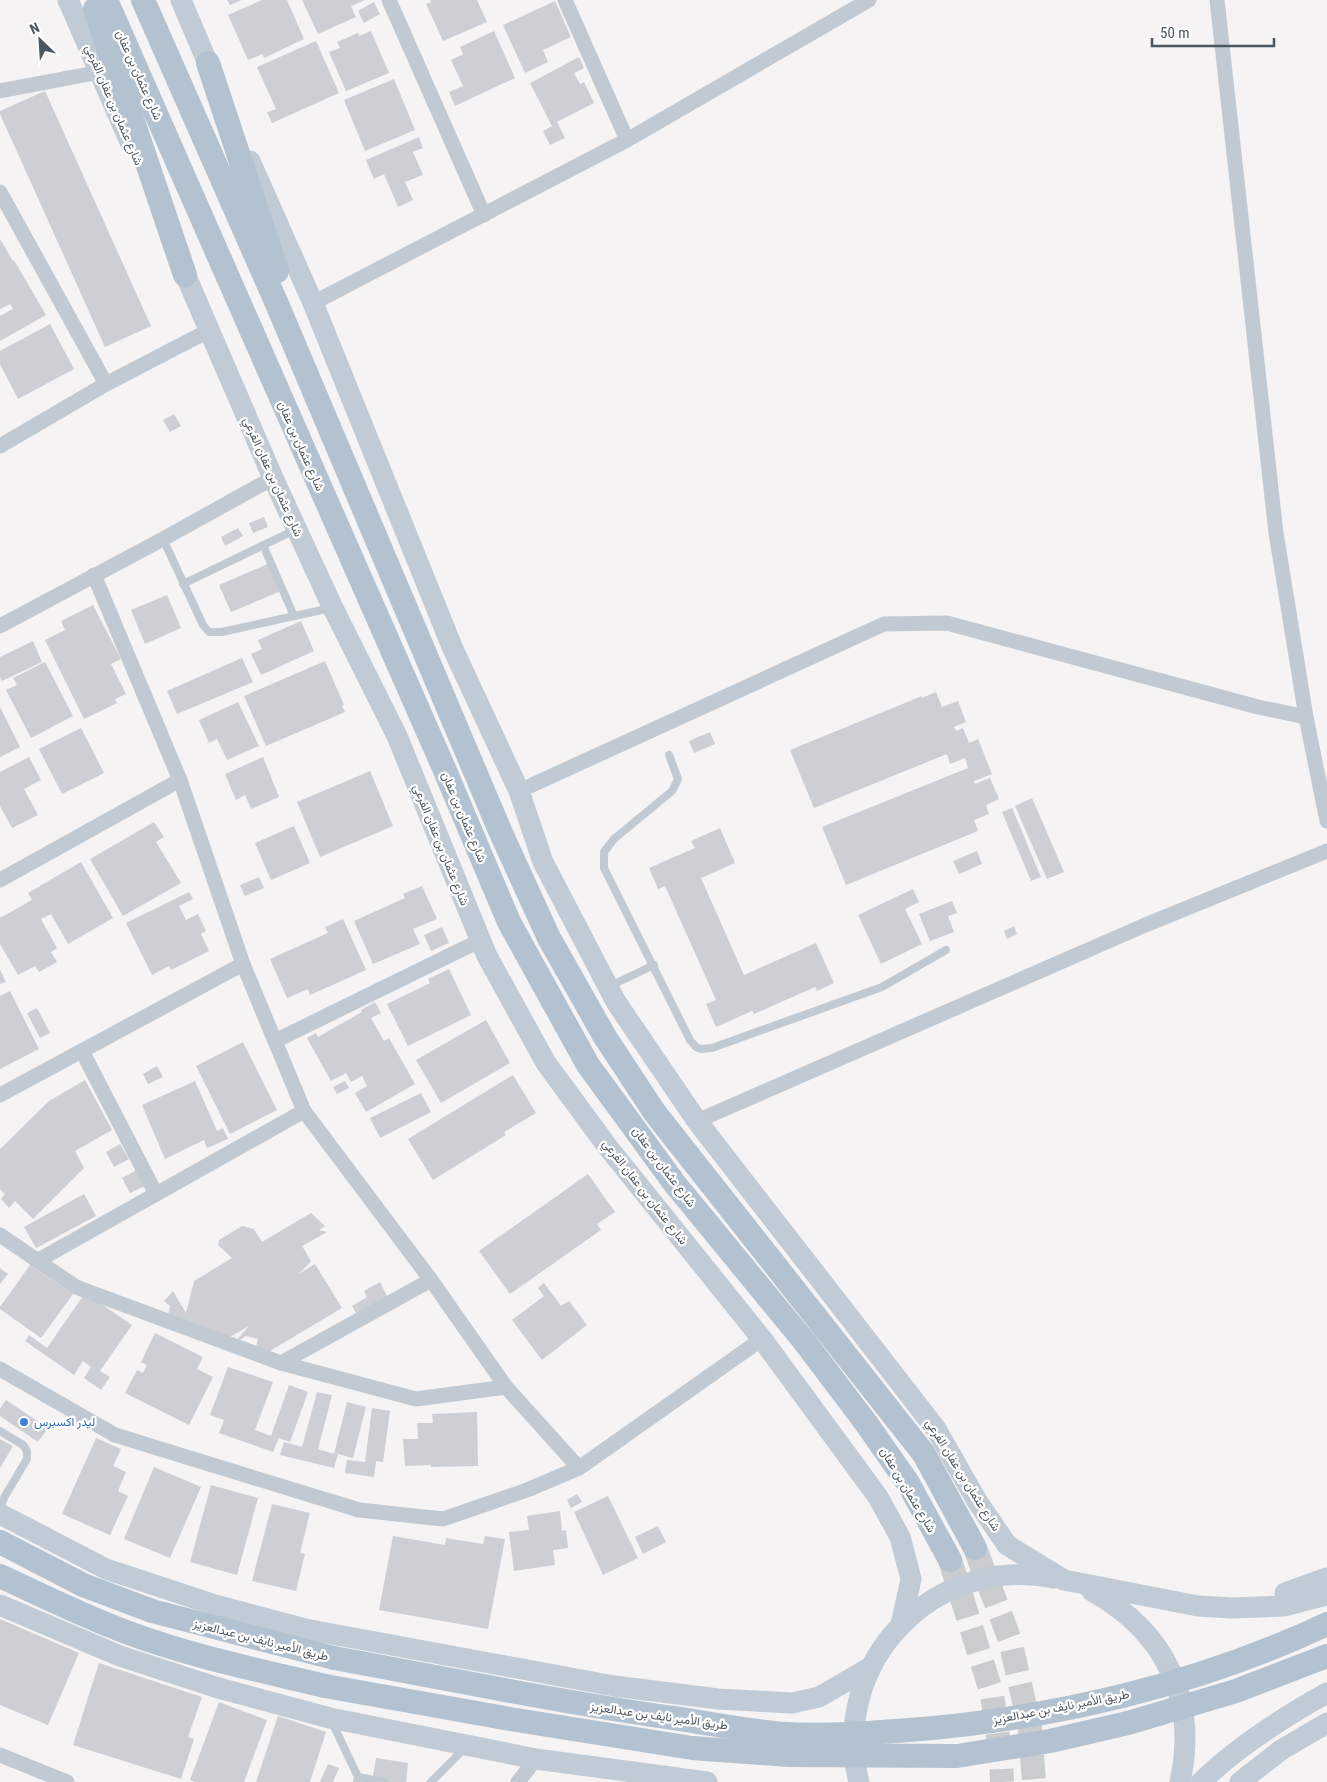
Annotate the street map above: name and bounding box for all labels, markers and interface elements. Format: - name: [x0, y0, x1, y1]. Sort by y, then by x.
- north arrow: [15, 15, 65, 65]
- scale bar: [1152, 15, 1274, 47]
- text: N: [27, 19, 42, 37]
- text: 50 m: [1160, 24, 1190, 42]
- street label: شارع عثمان بن عفان: [111, 28, 165, 123]
- street label: شارع عثمان بن عفان الفرعي: [79, 43, 146, 169]
- street label: شارع عثمان بن عفان: [273, 399, 327, 494]
- street label: شارع عثمان بن عفان الفرعي: [238, 415, 306, 540]
- street label: شارع عثمان بن عفان: [437, 770, 489, 865]
- street label: شارع عثمان بن عفان الفرعي: [407, 782, 472, 909]
- street label: شارع عثمان بن عفان: [628, 1124, 699, 1211]
- street label: شارع عثمان بن عفان الفرعي: [597, 1137, 690, 1249]
- place label: ليدر اكسبرس: [34, 1415, 95, 1430]
- marker: ليدر اكسبرس: [18, 1416, 30, 1428]
- street label: شارع عثمان بن عفان الفرعي: [920, 1416, 1003, 1535]
- street label: شارع عثمان بن عفان: [875, 1445, 939, 1536]
- street label: طريق الأمير نايف بن عبدالعزيز: [191, 1616, 330, 1665]
- street label: طريق الأمير نايف بن عبدالعزيز: [991, 1687, 1131, 1728]
- street label: طريق الأمير نايف بن عبدالعزيز: [588, 1699, 729, 1734]

